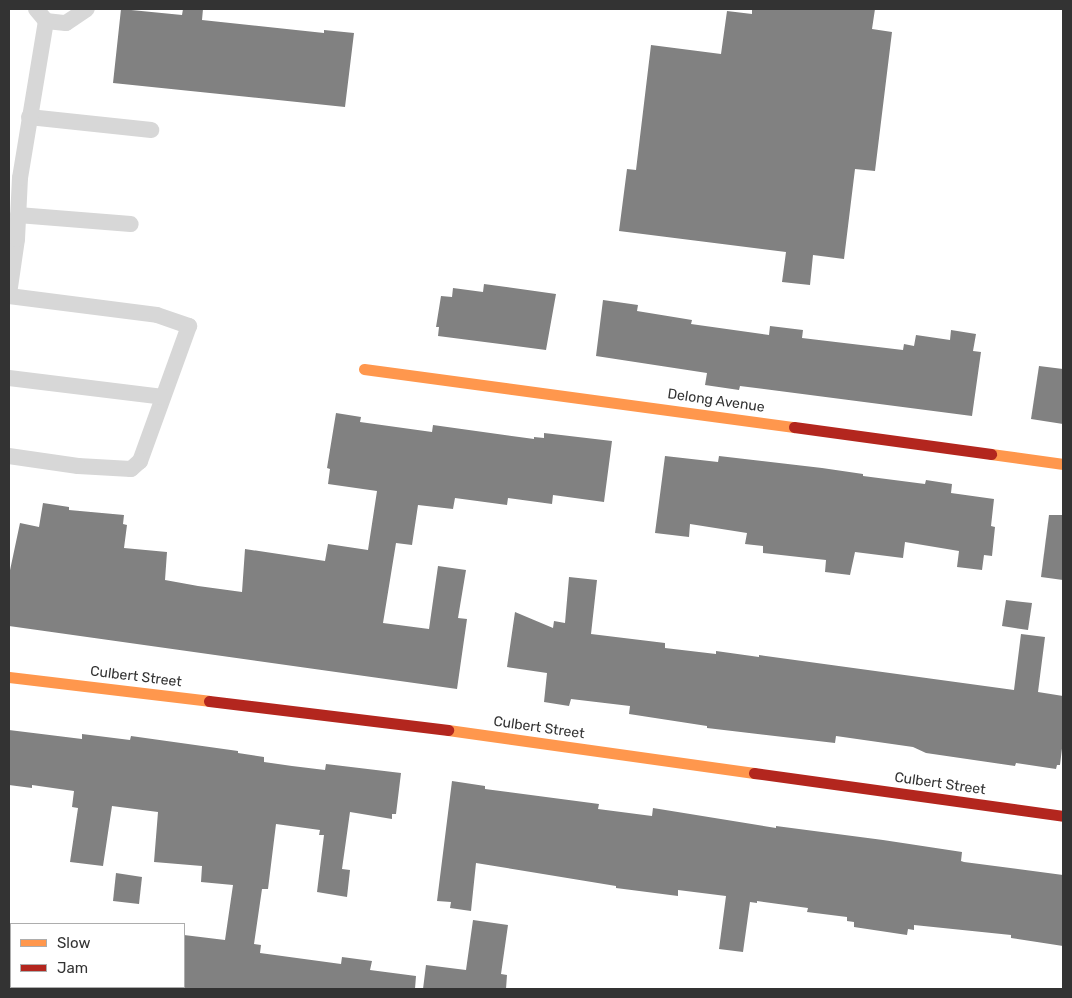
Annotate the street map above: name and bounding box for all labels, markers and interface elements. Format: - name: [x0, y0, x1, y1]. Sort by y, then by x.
- street label: Delong Avenue: [666, 386, 766, 416]
- street label: Culbert Street: [89, 663, 183, 691]
- street label: Culbert Street: [492, 713, 586, 743]
- street label: Culbert Street: [893, 769, 987, 799]
- legend: [10, 923, 185, 988]
- text: Slow: [57, 934, 90, 952]
- text: Jam: [57, 959, 88, 977]

